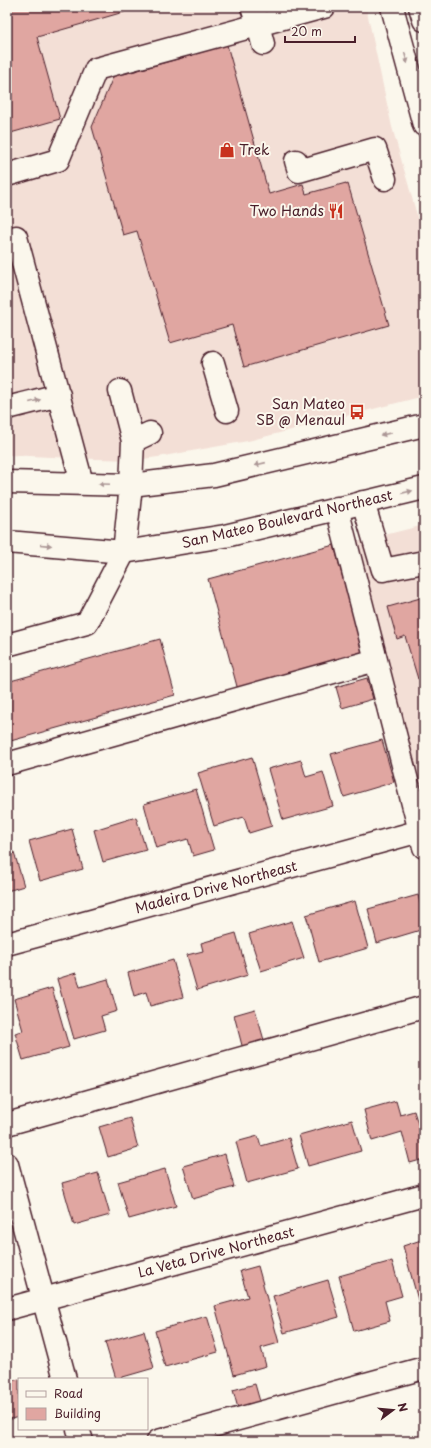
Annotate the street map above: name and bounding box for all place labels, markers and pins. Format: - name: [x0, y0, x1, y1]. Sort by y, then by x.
- place label: Trek: [239, 139, 270, 160]
- shop icon: Trek: [218, 141, 236, 159]
- place label: Two Hands: [250, 200, 324, 221]
- restaurant icon: Two Hands: [327, 202, 345, 220]
- place label: San Mateo SB @ Menaul: [256, 393, 345, 430]
- bus stop icon: San Mateo SB @ Menaul: [348, 403, 366, 421]

